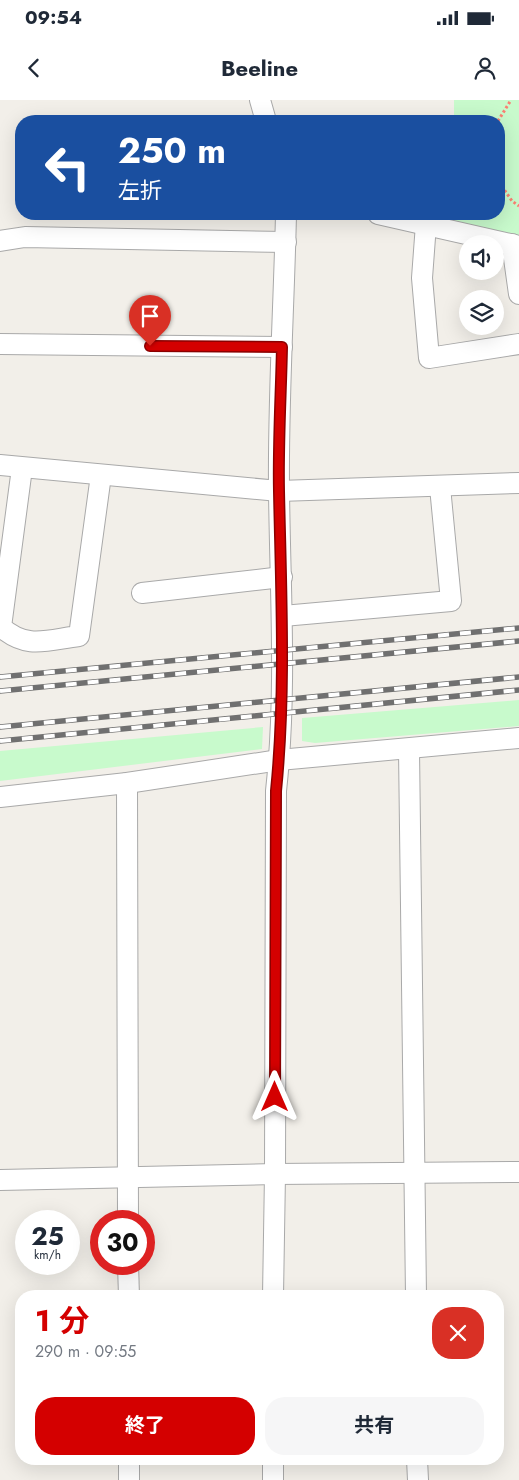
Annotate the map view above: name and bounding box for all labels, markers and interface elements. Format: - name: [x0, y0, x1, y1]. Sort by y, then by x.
- text: 09:54: [25, 4, 82, 31]
- text: Beeline: [221, 52, 298, 84]
- icon: back: [20, 54, 48, 82]
- icon: person: [471, 54, 499, 82]
- text: 250 m: [118, 126, 226, 176]
- icon: left: [35, 135, 100, 200]
- text: 左折: [118, 174, 162, 206]
- map controls: [459, 235, 504, 335]
- button: sound: [459, 235, 504, 280]
- button: layers: [459, 290, 504, 335]
- pin: [129, 295, 171, 346]
- icon: arrive: [136, 302, 164, 330]
- position arrow: [248, 1070, 300, 1122]
- speed limit sign: 30: [90, 1210, 155, 1275]
- text: 25: [31, 1218, 64, 1254]
- text: km/h: [34, 1246, 61, 1264]
- text: 1 分: [35, 1299, 89, 1342]
- button: close: [432, 1307, 484, 1359]
- text: 290 m · 09:55: [35, 1340, 136, 1363]
- button: 終了: [35, 1397, 255, 1455]
- button: 共有: [265, 1397, 484, 1455]

